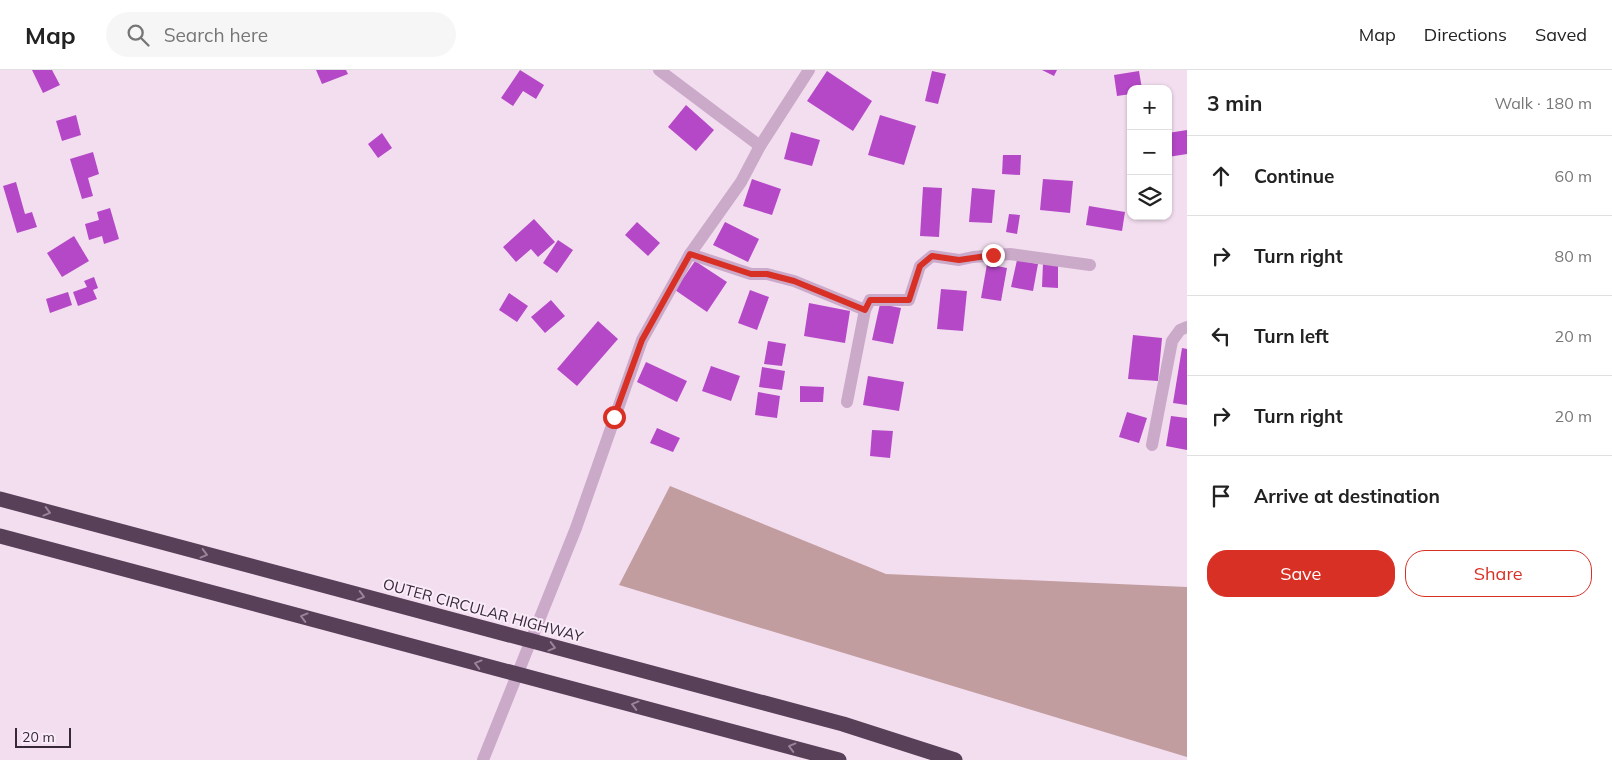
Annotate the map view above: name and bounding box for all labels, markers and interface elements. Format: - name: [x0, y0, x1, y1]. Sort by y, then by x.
- search box: [106, 12, 456, 57]
- text: Map: [25, 20, 76, 50]
- icon: search: [124, 21, 152, 49]
- text: Search here: [164, 23, 268, 47]
- text: Map: [1359, 23, 1396, 46]
- text: Directions: [1424, 23, 1507, 46]
- text: Saved: [1535, 23, 1587, 46]
- map controls: [1127, 85, 1172, 220]
- button: +: [1127, 85, 1172, 130]
- text: 3 min: [1207, 90, 1262, 116]
- text: Walk · 180 m: [1494, 93, 1592, 113]
- button: −: [1127, 130, 1172, 175]
- icon: ahead: [1207, 162, 1235, 190]
- text: Continue: [1254, 164, 1334, 188]
- text: 60 m: [1555, 166, 1592, 186]
- button: layers: [1127, 175, 1172, 220]
- icon: right: [1207, 242, 1235, 270]
- route end: [982, 244, 1005, 267]
- text: Turn right: [1254, 244, 1343, 268]
- text: 80 m: [1555, 246, 1592, 266]
- icon: left: [1207, 322, 1235, 350]
- text: Turn left: [1254, 324, 1329, 348]
- text: 20 m: [1555, 326, 1592, 346]
- icon: right: [1207, 402, 1235, 430]
- text: Turn right: [1254, 404, 1343, 428]
- route start: [603, 406, 626, 429]
- text: 20 m: [1555, 406, 1592, 426]
- icon: arrive: [1207, 482, 1235, 510]
- text: Arrive at destination: [1254, 484, 1440, 508]
- one-way arrow: [43, 506, 52, 517]
- one-way arrow: [200, 548, 208, 558]
- button: Save: [1207, 550, 1395, 597]
- button: Share: [1405, 550, 1592, 597]
- street label: OUTER CIRCULAR HIGHWAY: [381, 574, 586, 646]
- one-way arrow: [357, 590, 365, 600]
- one-way arrow: [300, 613, 308, 623]
- one-way arrow: [547, 641, 555, 651]
- one-way arrow: [474, 659, 482, 669]
- one-way arrow: [631, 701, 639, 711]
- scale bar: [15, 725, 71, 748]
- text: 20 m: [22, 728, 55, 746]
- one-way arrow: [787, 742, 796, 753]

